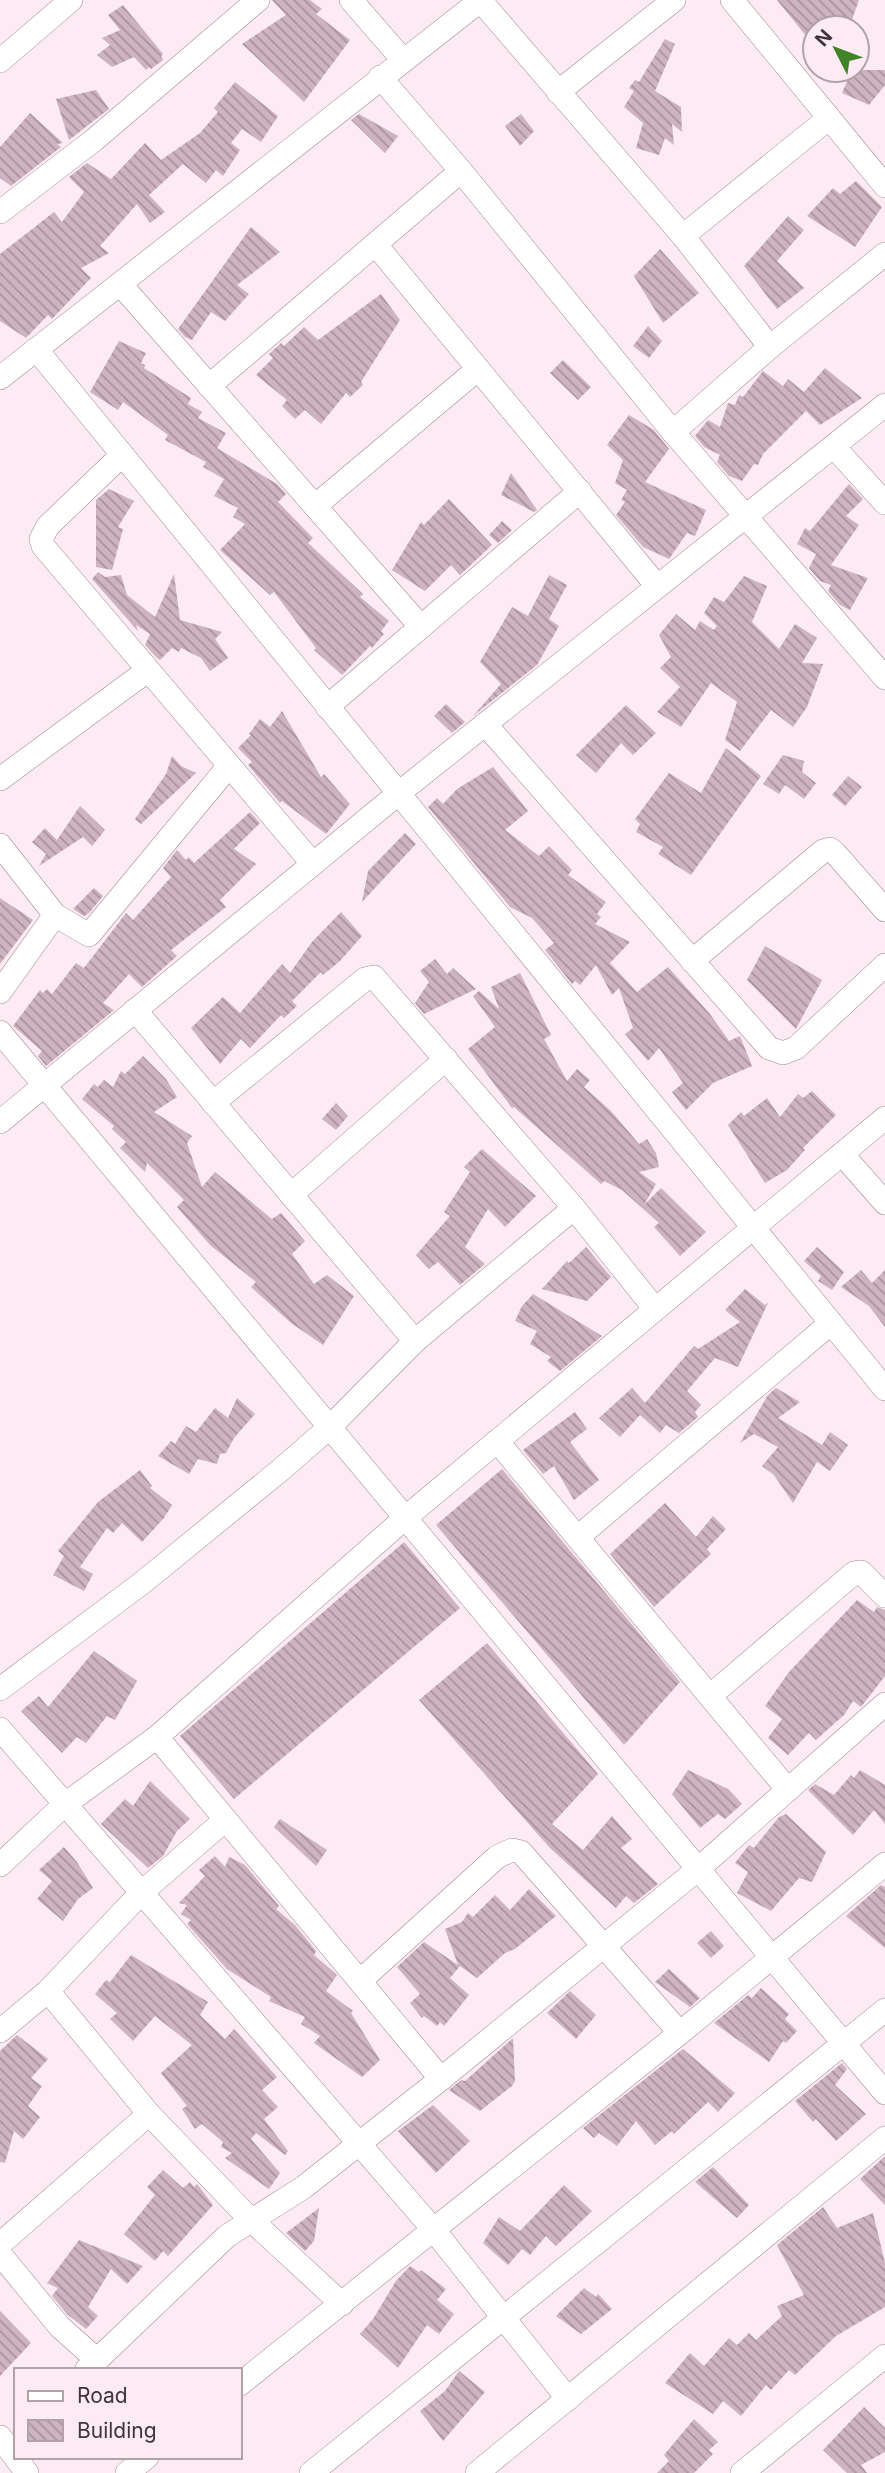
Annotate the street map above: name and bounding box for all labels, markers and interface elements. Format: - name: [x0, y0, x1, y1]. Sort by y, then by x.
- north arrow: [801, 14, 871, 84]
- text: N: [810, 25, 837, 51]
- legend: [14, 2368, 242, 2459]
- text: Road: [77, 2383, 128, 2408]
- text: Building: [77, 2418, 157, 2443]

